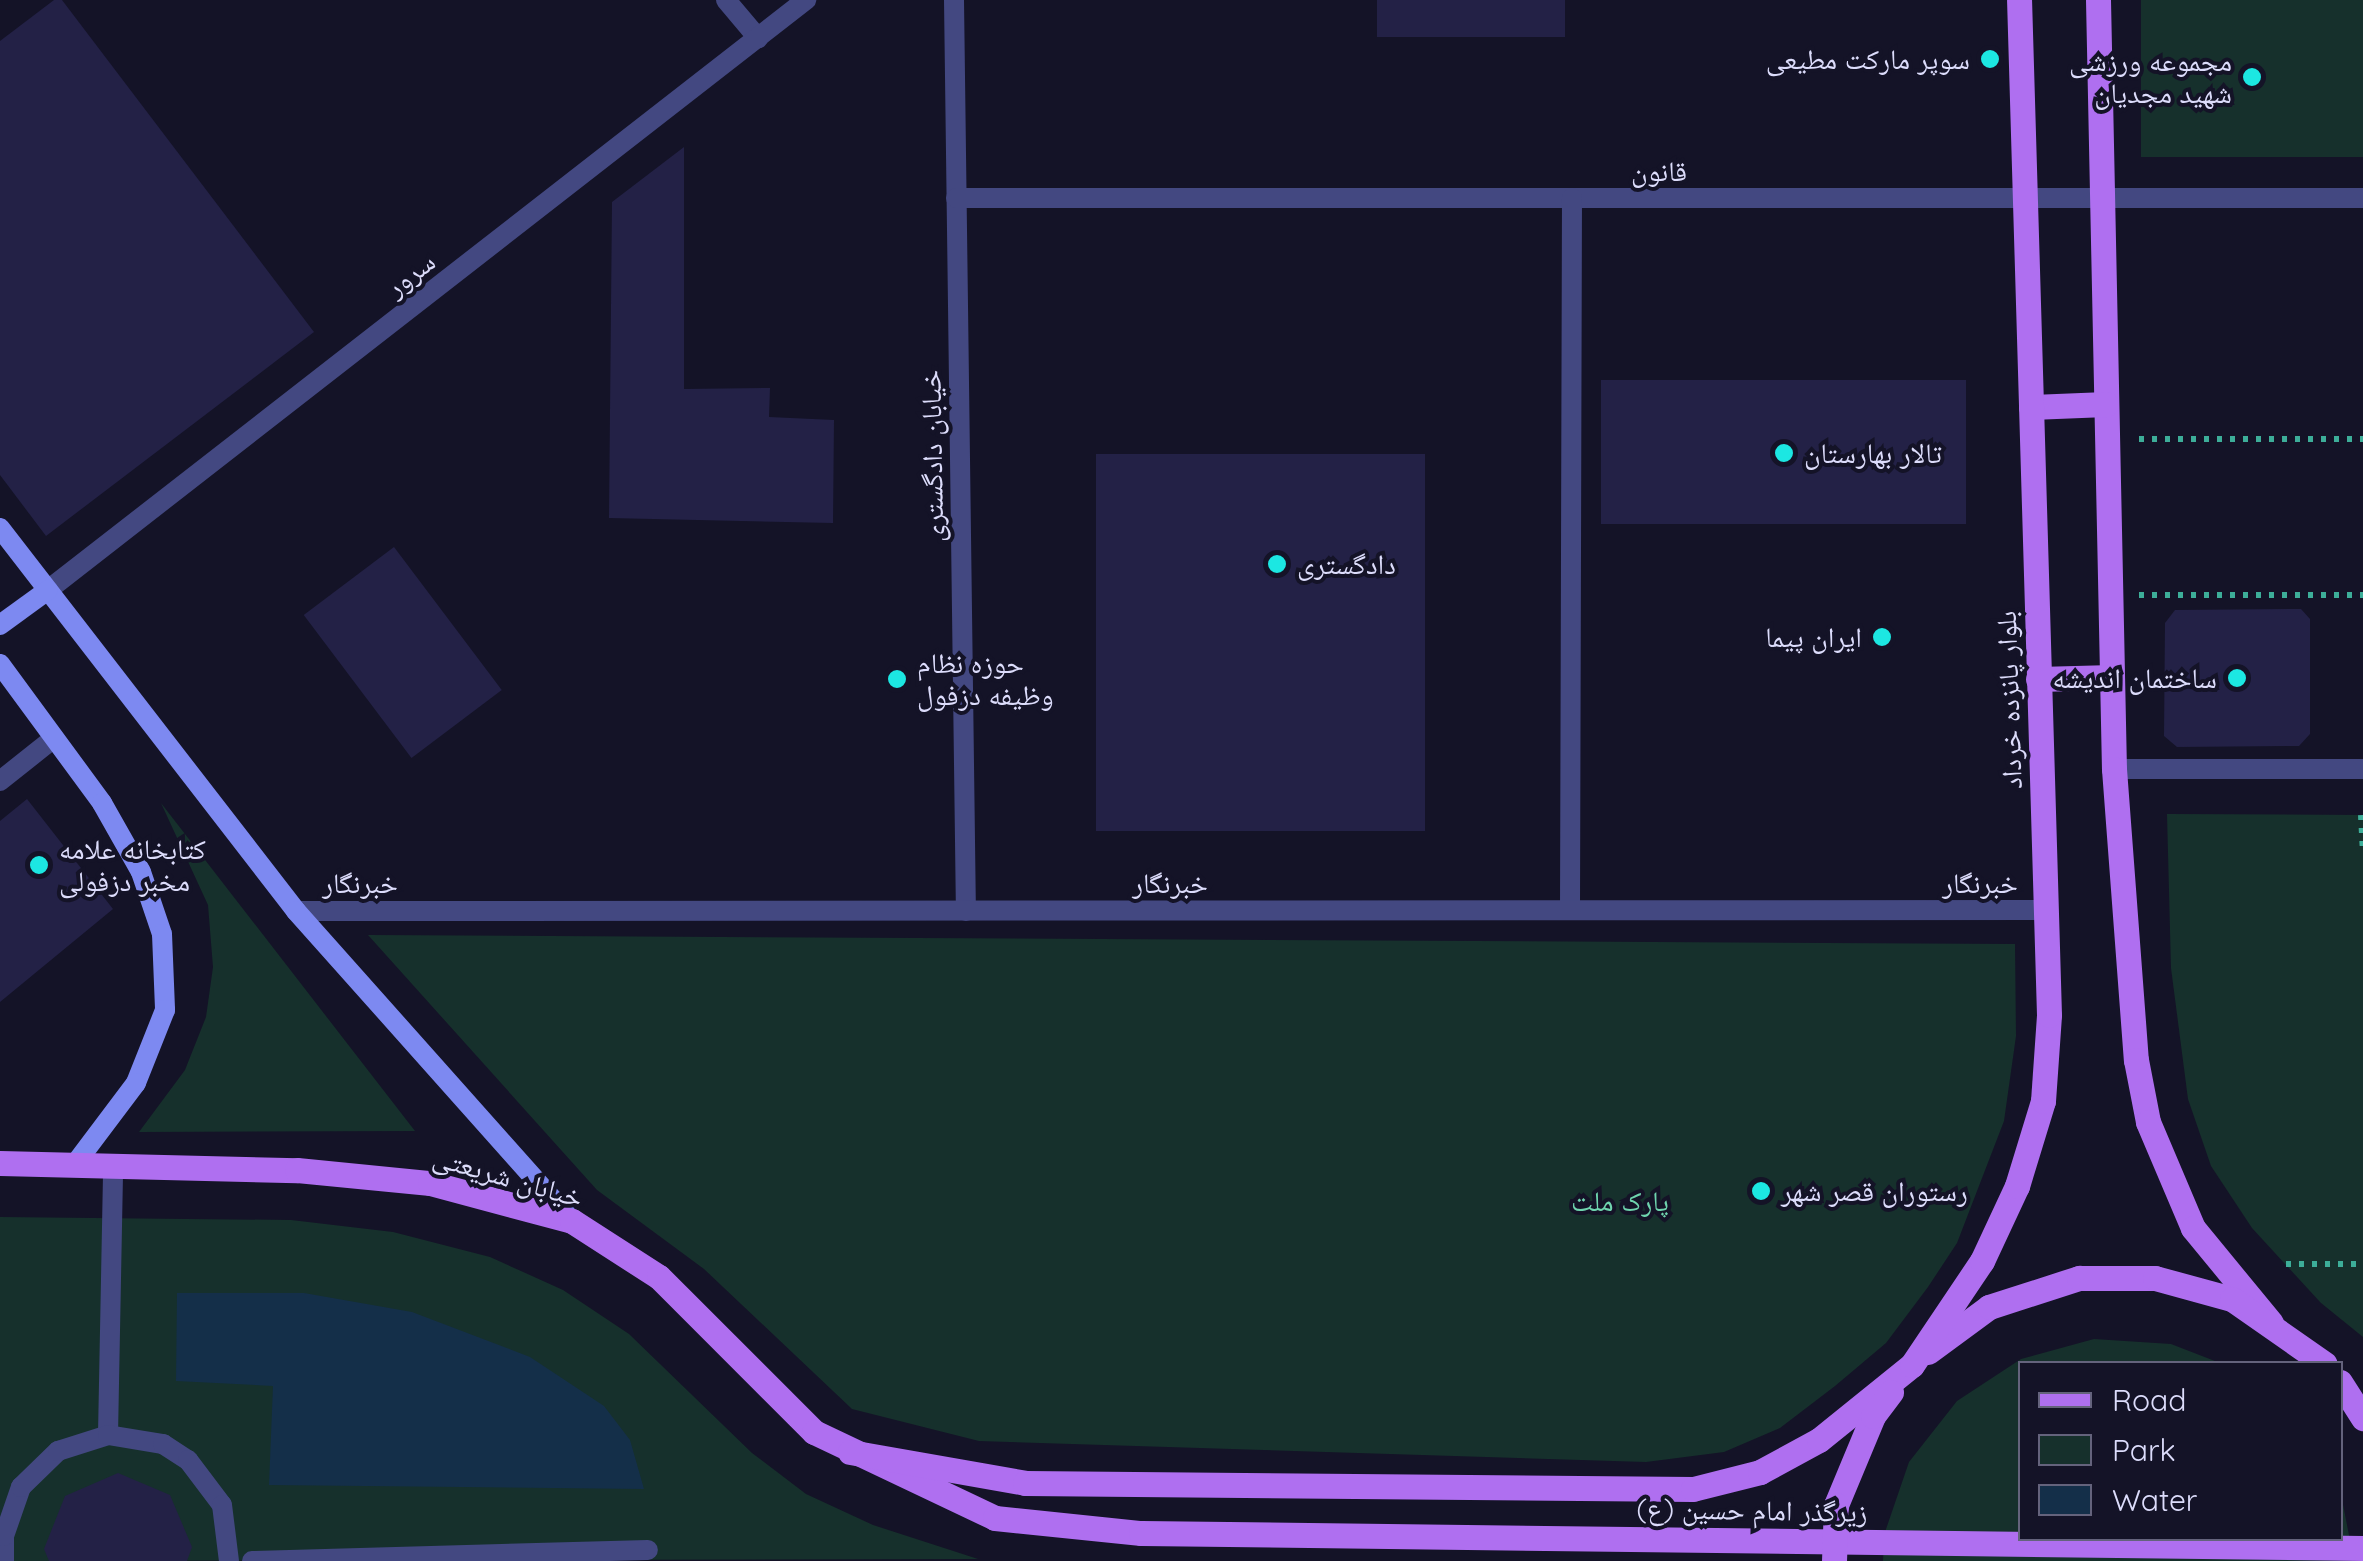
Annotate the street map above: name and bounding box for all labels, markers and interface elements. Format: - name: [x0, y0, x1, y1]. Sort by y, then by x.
- place label: سوپر مارکت مطیعی: [1766, 42, 1970, 76]
- place label: مجموعه ورزشی شهید مجدیان: [2069, 44, 2232, 110]
- marker: سوپر مارکت مطیعی: [1979, 48, 2001, 70]
- marker: مجموعه ورزشی شهید مجدیان: [2241, 66, 2263, 88]
- street label: قانون: [1631, 154, 1687, 188]
- street label: سرور: [379, 244, 441, 304]
- street label: خیابان دادگستری: [914, 369, 950, 543]
- place label: تالار بهارستان: [1804, 436, 1942, 470]
- marker: تالار بهارستان: [1773, 442, 1795, 464]
- place label: دادگستری: [1297, 547, 1396, 581]
- marker: دادگستری: [1266, 553, 1288, 575]
- street label: بلوار پانزده خرداد: [1989, 610, 2029, 790]
- place label: ایران پیما: [1765, 620, 1862, 654]
- marker: ایران پیما: [1871, 626, 1893, 648]
- place label: حوزه نظام وظیفه دزفول: [917, 646, 1054, 712]
- place label: ساختمان اندیشه: [2052, 661, 2217, 695]
- marker: ساختمان اندیشه: [2226, 667, 2248, 689]
- marker: حوزه نظام وظیفه دزفول: [886, 668, 908, 690]
- place label: کتابخانه علامه مخبر دزفولی: [59, 832, 206, 898]
- marker: کتابخانه علامه مخبر دزفولی: [28, 854, 50, 876]
- street label: خبرنگار: [322, 866, 398, 900]
- street label: خبرنگار: [1132, 866, 1208, 900]
- street label: خبرنگار: [1942, 866, 2018, 900]
- street label: خیابان شریعتی: [429, 1140, 587, 1214]
- place label: رستوران قصر شهر: [1781, 1174, 1968, 1208]
- marker: رستوران قصر شهر: [1750, 1180, 1772, 1202]
- park label: پارک ملت: [1571, 1184, 1669, 1218]
- legend: [2018, 1361, 2343, 1541]
- text: Road: [2112, 1381, 2186, 1419]
- text: Park: [2112, 1431, 2176, 1469]
- text: Water: [2112, 1481, 2197, 1519]
- street label: زیرگذر امام حسین (ع): [1636, 1491, 1868, 1529]

